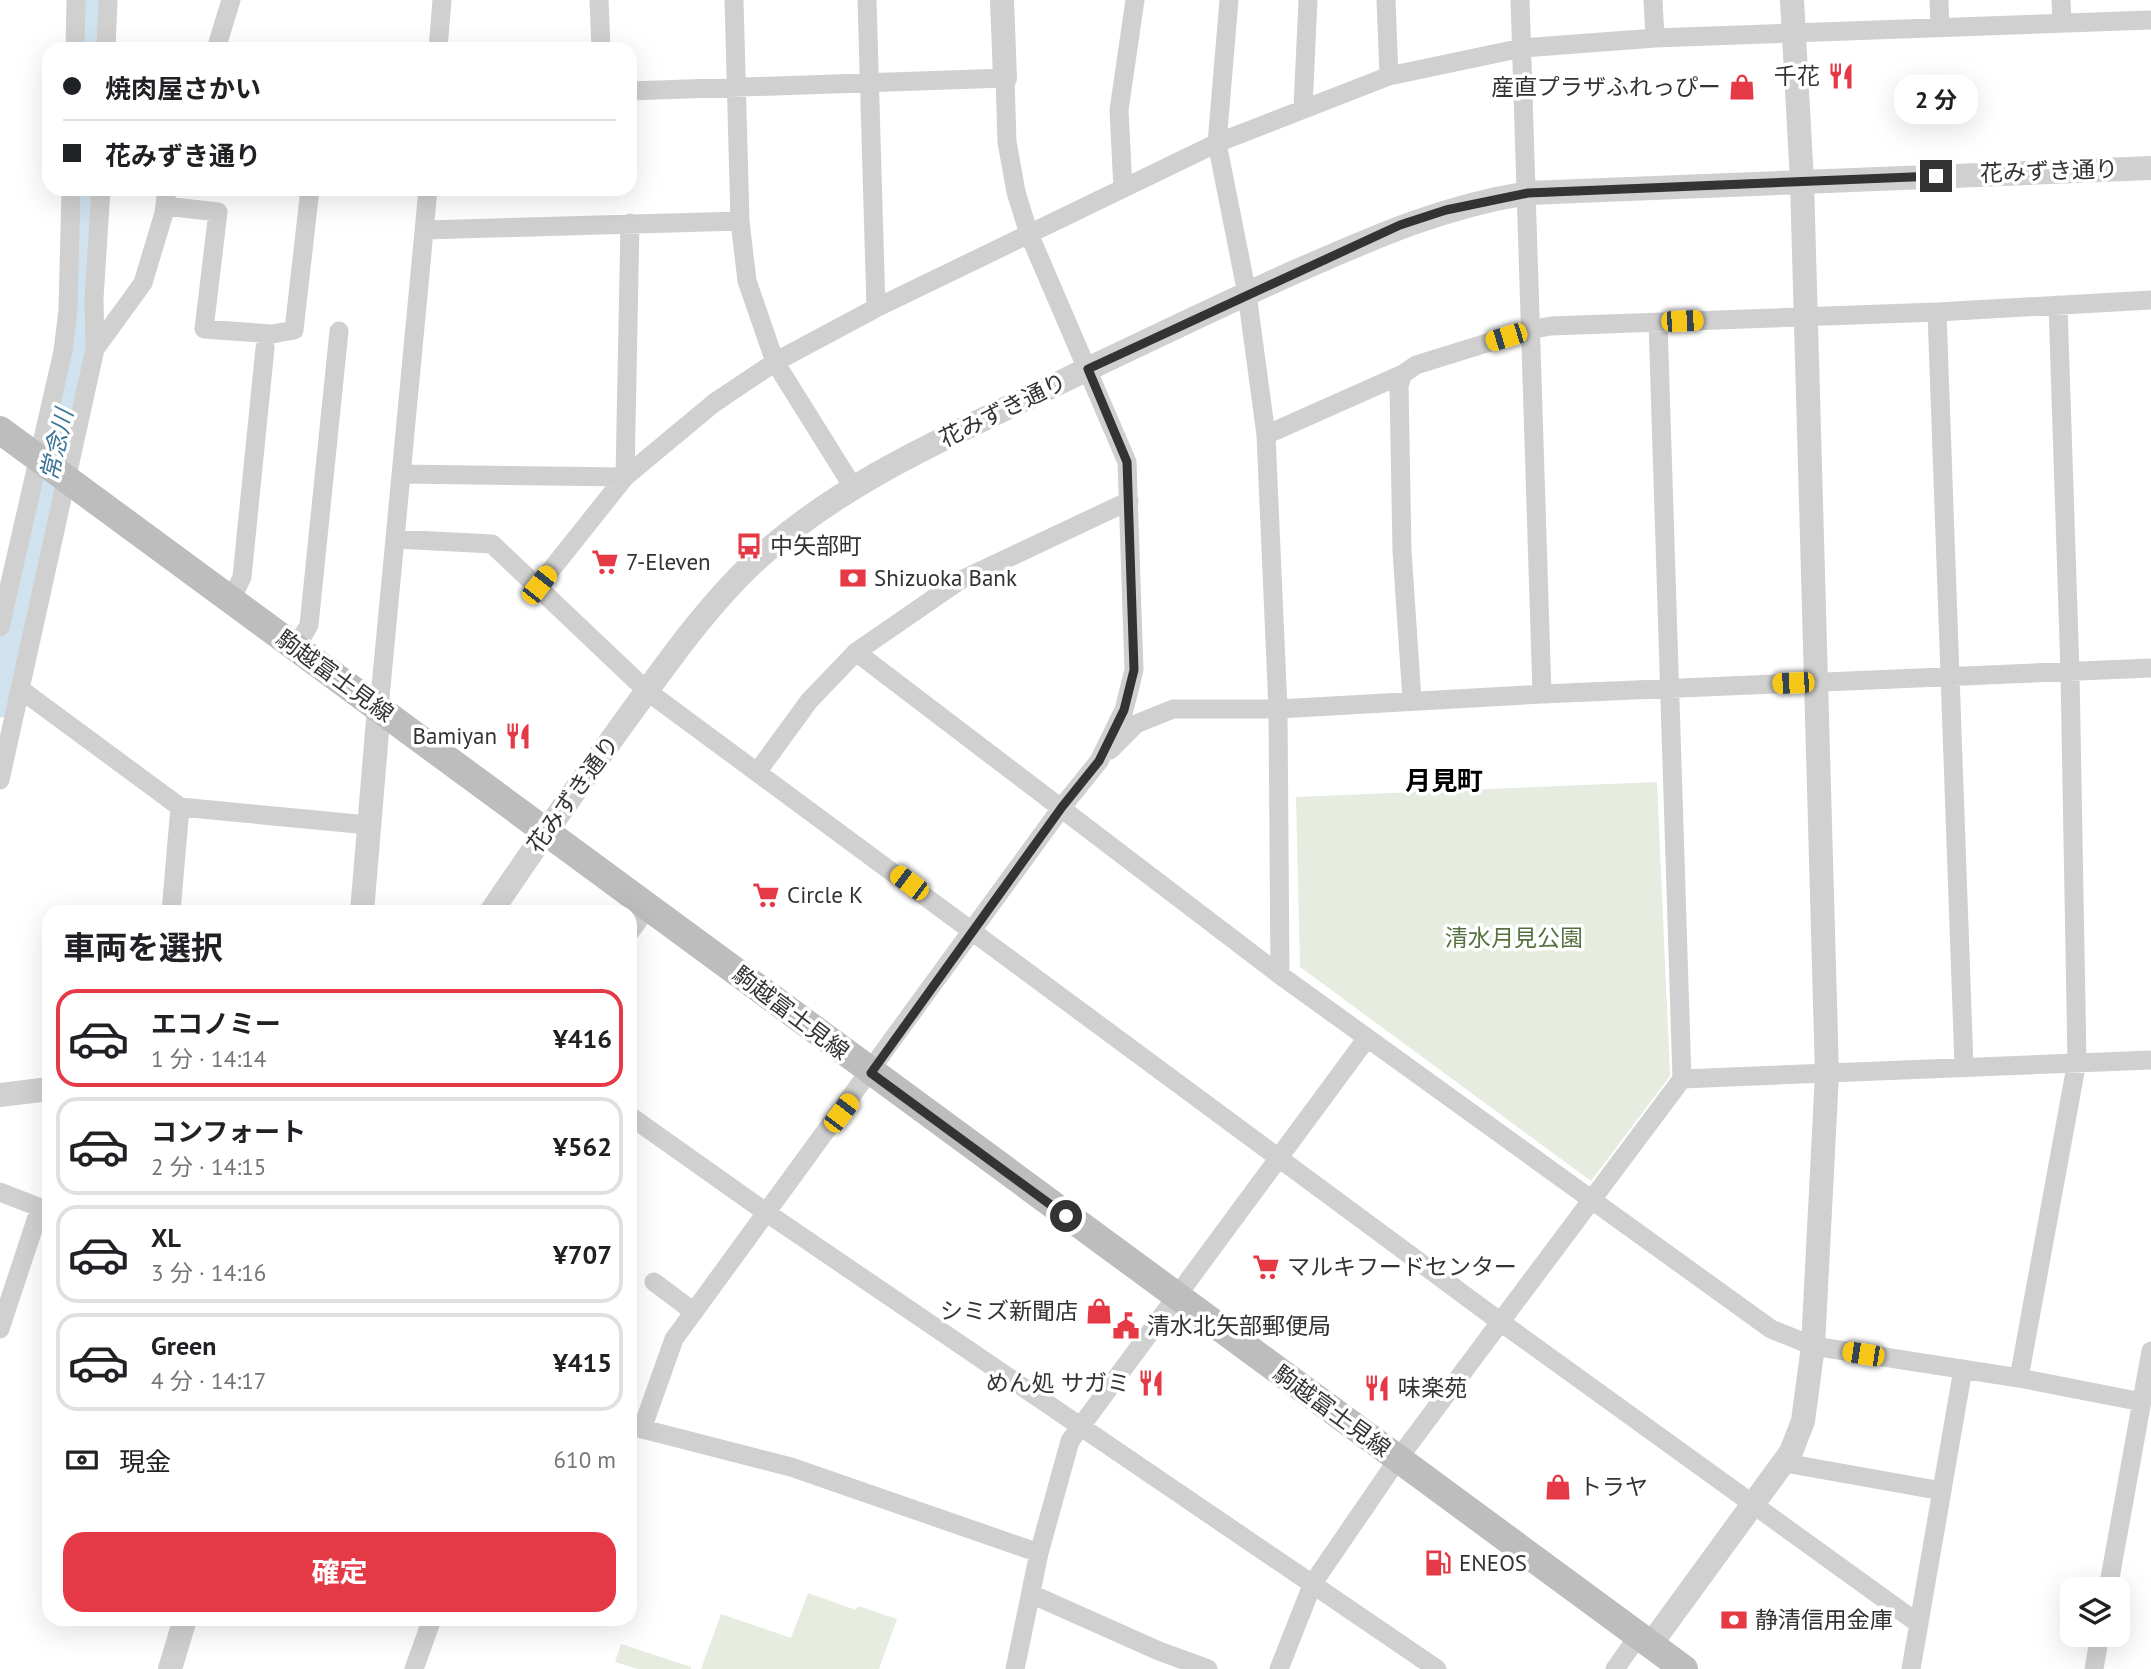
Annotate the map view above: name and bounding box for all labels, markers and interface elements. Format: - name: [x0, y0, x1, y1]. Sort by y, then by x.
- place label: 千花: [1774, 61, 1820, 90]
- restaurant icon: 千花: [1826, 61, 1856, 91]
- text: 焼肉屋さかい: [105, 72, 261, 105]
- place label: 産直プラザふれっぴー: [1491, 72, 1721, 101]
- shop icon: 産直プラザふれっぴー: [1727, 72, 1757, 102]
- callout: 2 分: [1894, 74, 1978, 124]
- text: 2 分: [1915, 85, 1957, 114]
- text: 花みずき通り: [105, 139, 261, 172]
- street label: 花みずき通り: [1980, 154, 2118, 187]
- route end: [1920, 160, 1952, 192]
- car: [1661, 310, 1704, 332]
- car: [1483, 321, 1530, 353]
- street label: 花みずき通り: [934, 366, 1071, 453]
- water label: 常念川: [33, 403, 80, 483]
- bus stop icon: 中矢部町: [734, 531, 764, 561]
- place label: 中矢部町: [770, 531, 862, 560]
- supermarket icon: 7-Eleven: [590, 547, 620, 577]
- place label: 7-Eleven: [626, 547, 711, 576]
- car: [518, 562, 561, 608]
- bank icon: Shizuoka Bank: [838, 563, 868, 593]
- place label: Shizuoka Bank: [874, 563, 1017, 592]
- street label: 駒越富士見線: [271, 623, 400, 728]
- car: [1772, 672, 1815, 694]
- place label: Bamiyan: [413, 721, 497, 750]
- restaurant icon: Bamiyan: [503, 721, 533, 751]
- street label: 花みずき通り: [520, 729, 625, 858]
- district label: 月見町: [1405, 764, 1483, 797]
- car: [886, 862, 933, 904]
- supermarket icon: Circle K: [751, 880, 781, 910]
- place label: Circle K: [787, 880, 863, 909]
- park label: 清水月見公園: [1445, 923, 1583, 952]
- text: 車両を選択: [63, 926, 223, 968]
- street label: 駒越富士見線: [727, 959, 855, 1066]
- icon: car: [67, 1007, 130, 1070]
- text: エコノミー: [151, 1007, 281, 1040]
- text: ¥416: [553, 1022, 612, 1055]
- text: 1 分 · 14:14: [151, 1044, 266, 1073]
- car: [820, 1090, 863, 1136]
- icon: car: [67, 1115, 130, 1178]
- text: コンフォート: [151, 1115, 306, 1148]
- text: ¥562: [553, 1130, 612, 1163]
- text: 2 分 · 14:15: [151, 1152, 266, 1181]
- route start: [1050, 1200, 1082, 1232]
- text: XL: [151, 1221, 181, 1254]
- icon: car: [67, 1223, 130, 1286]
- text: ¥707: [553, 1238, 612, 1271]
- supermarket icon: マルキフードセンター: [1251, 1252, 1281, 1282]
- place label: マルキフードセンター: [1287, 1252, 1517, 1281]
- text: 3 分 · 14:16: [151, 1258, 266, 1287]
- place label: シミズ新聞店: [940, 1296, 1078, 1325]
- shop icon: シミズ新聞店: [1084, 1296, 1114, 1326]
- public building icon: 清水北矢部郵便局: [1111, 1311, 1141, 1341]
- place label: 清水北矢部郵便局: [1147, 1311, 1331, 1340]
- text: Green: [151, 1329, 216, 1362]
- icon: car: [67, 1331, 130, 1394]
- car: [1841, 1340, 1886, 1368]
- text: ¥415: [553, 1346, 612, 1379]
- street label: 駒越富士見線: [1268, 1358, 1397, 1463]
- text: 4 分 · 14:17: [151, 1366, 266, 1395]
- place label: めん処 サガミ: [986, 1368, 1130, 1397]
- restaurant icon: めん処 サガミ: [1136, 1368, 1166, 1398]
- restaurant icon: 味楽苑: [1362, 1373, 1392, 1403]
- place label: 味楽苑: [1398, 1373, 1467, 1402]
- icon: cash: [63, 1441, 101, 1479]
- text: 現金: [119, 1445, 171, 1478]
- text: 610 m: [554, 1445, 616, 1474]
- shop icon: トラヤ: [1543, 1472, 1573, 1502]
- place label: トラヤ: [1579, 1472, 1648, 1501]
- button: 確定: [63, 1532, 616, 1612]
- fuel station icon: ENEOS: [1423, 1548, 1453, 1578]
- place label: ENEOS: [1459, 1548, 1527, 1577]
- map controls: [2060, 1577, 2130, 1647]
- button: layers: [2060, 1577, 2130, 1647]
- bank icon: 静清信用金庫: [1719, 1605, 1749, 1635]
- place label: 静清信用金庫: [1755, 1605, 1893, 1634]

